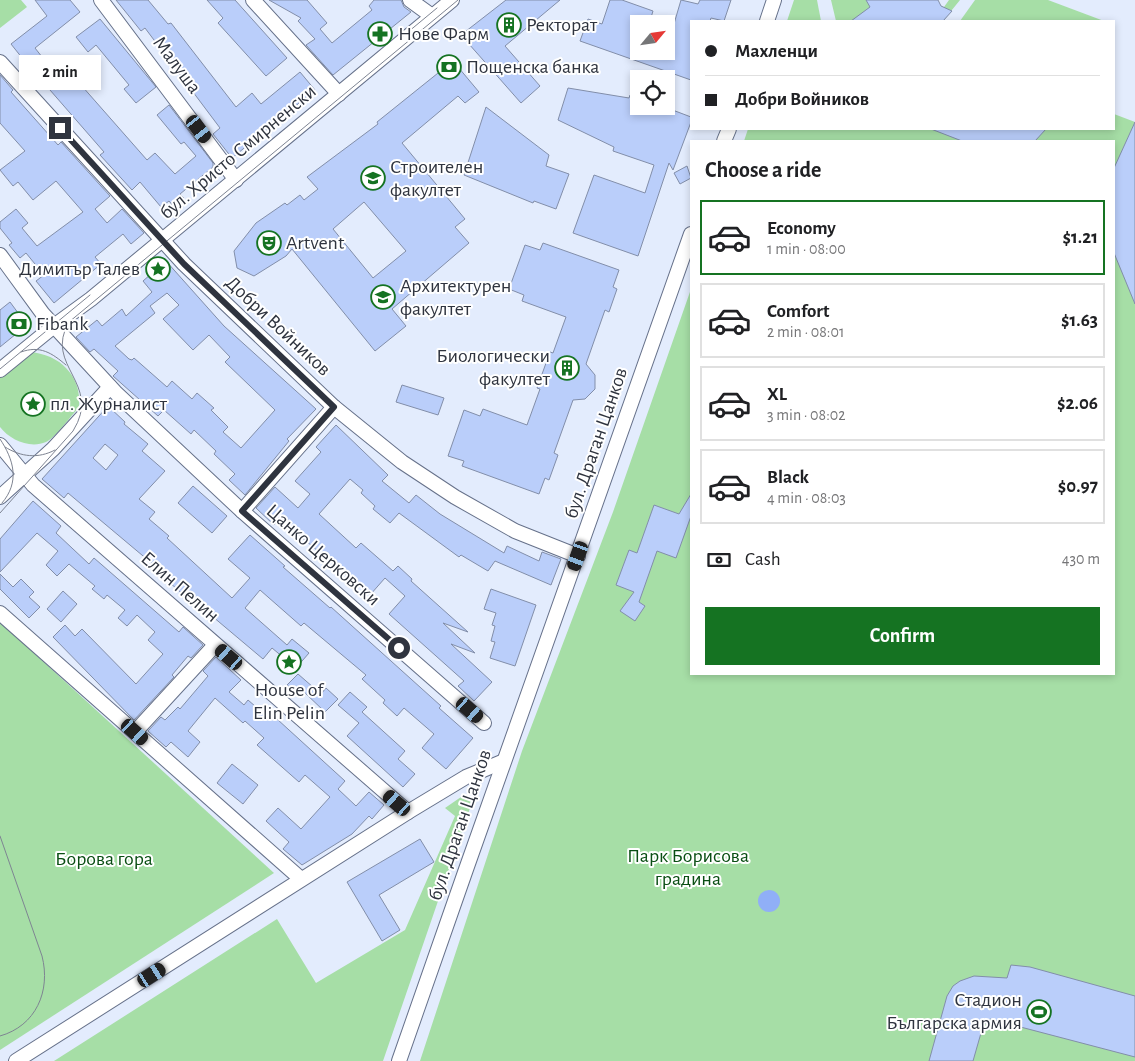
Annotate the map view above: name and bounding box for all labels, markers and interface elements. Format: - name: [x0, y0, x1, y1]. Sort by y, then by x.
- building icon: Ректорат: [496, 12, 522, 38]
- place label: Ректорат: [526, 15, 598, 35]
- north arrow: [630, 15, 675, 60]
- map controls: [630, 15, 675, 115]
- pharmacy icon: Нове Фарм: [367, 21, 393, 47]
- place label: Нове Фарм: [398, 24, 489, 44]
- street label: Малуша: [149, 33, 205, 97]
- text: Махленци: [735, 42, 818, 61]
- bank icon: Пощенска банка: [436, 54, 462, 80]
- callout: 2 min: [19, 56, 101, 90]
- place label: Пощенска банка: [466, 57, 599, 77]
- text: 2 min: [42, 64, 78, 80]
- button: locate: [630, 70, 675, 115]
- street label: бул. Христо Смирненски: [156, 81, 320, 223]
- text: Добри Войников: [735, 90, 869, 109]
- car: [183, 113, 214, 145]
- route end: [49, 117, 71, 139]
- place label: Строителен факултет: [390, 157, 483, 200]
- text: Choose a ride: [705, 159, 821, 181]
- school or university icon: Строителен факултет: [360, 165, 386, 191]
- icon: car: [707, 215, 752, 260]
- text: Economy: [767, 219, 836, 238]
- text: $1.21: [1062, 228, 1098, 247]
- theatre icon: Artvent: [256, 230, 282, 256]
- place label: Artvent: [286, 233, 345, 253]
- text: 1 min · 08:00: [767, 241, 846, 257]
- place icon: Димитър Талев: [145, 256, 171, 282]
- place label: Димитър Талев: [19, 259, 140, 279]
- street label: Добри Войников: [221, 272, 335, 380]
- place label: Архитектурен факултет: [400, 276, 512, 319]
- school or university icon: Архитектурен факултет: [370, 284, 396, 310]
- icon: car: [707, 298, 752, 343]
- text: Comfort: [767, 302, 829, 321]
- bank icon: Fibank: [6, 311, 32, 337]
- text: $1.63: [1061, 311, 1098, 330]
- place label: Fibank: [36, 314, 88, 334]
- text: 2 min · 08:01: [767, 324, 844, 340]
- place label: Биологически факултет: [436, 346, 551, 389]
- building icon: Биологически факултет: [554, 355, 580, 381]
- street label: бул. Драган Цанков: [561, 365, 631, 521]
- icon: car: [707, 381, 752, 426]
- text: XL: [767, 385, 787, 404]
- place icon: пл. Журналист: [20, 391, 46, 417]
- place label: пл. Журналист: [50, 394, 168, 414]
- text: $2.06: [1057, 394, 1098, 413]
- text: 3 min · 08:02: [767, 407, 846, 423]
- icon: car: [707, 464, 752, 509]
- text: Black: [767, 468, 809, 487]
- text: $0.97: [1058, 477, 1098, 496]
- text: 4 min · 08:03: [767, 490, 846, 506]
- street label: Цанко Церковски: [262, 500, 384, 610]
- car: [565, 539, 590, 573]
- icon: cash: [705, 546, 733, 574]
- street label: Елин Пелин: [137, 548, 223, 626]
- text: Cash: [745, 550, 781, 569]
- text: 430 m: [1062, 551, 1100, 567]
- button: Confirm: [705, 607, 1100, 665]
- route start: [388, 637, 410, 659]
- car: [212, 641, 245, 673]
- place icon: House of Elin Pelin: [276, 649, 302, 675]
- place label: House of Elin Pelin: [253, 680, 325, 723]
- car: [453, 694, 486, 726]
- car: [118, 716, 151, 748]
- street label: бул. Драган Цанков: [425, 747, 495, 903]
- car: [380, 787, 413, 819]
- park label: Парк Борисова градина: [627, 846, 749, 889]
- park label: Борова гора: [55, 849, 153, 869]
- car: [135, 961, 168, 989]
- place label: Стадион Българска армия: [886, 990, 1022, 1033]
- sports icon: Стадион Българска армия: [1026, 999, 1052, 1025]

